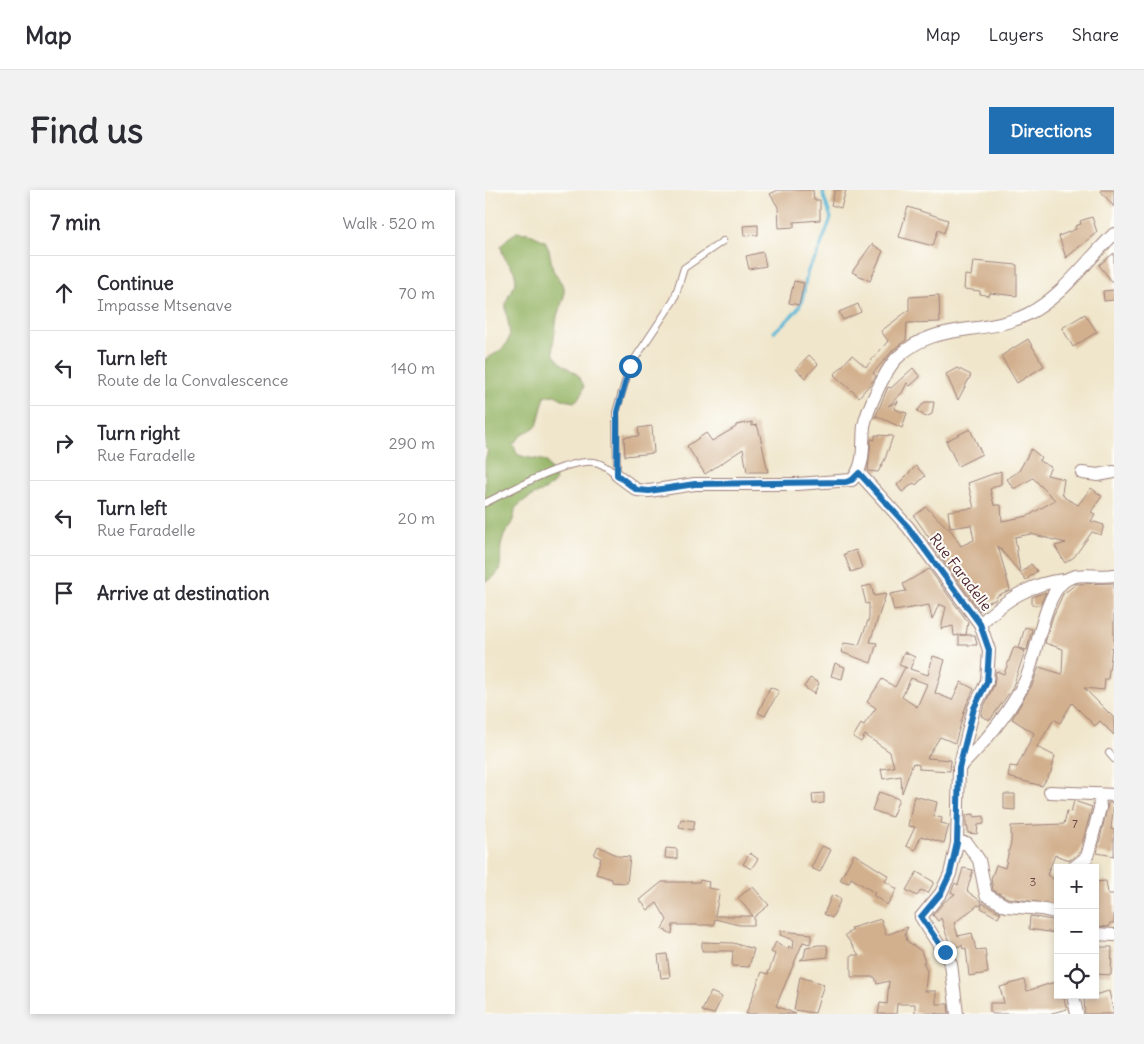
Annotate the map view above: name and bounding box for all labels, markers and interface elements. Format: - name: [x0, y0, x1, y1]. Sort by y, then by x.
- text: Map: [25, 20, 72, 50]
- text: Map: [925, 23, 960, 46]
- text: Layers: [988, 23, 1044, 46]
- text: Share: [1072, 23, 1119, 46]
- button: Directions: [989, 107, 1114, 154]
- text: Find us: [30, 108, 143, 152]
- text: 7 min: [50, 209, 101, 236]
- text: Walk · 520 m: [343, 213, 435, 233]
- text: Continue: [97, 271, 174, 295]
- icon: ahead: [50, 279, 78, 307]
- text: 70 m: [399, 283, 435, 303]
- text: Impasse Mtsenave: [97, 295, 232, 315]
- text: Turn left: [97, 346, 167, 370]
- icon: left: [50, 354, 78, 382]
- route start: [619, 355, 642, 378]
- text: 140 m: [391, 358, 435, 378]
- text: Route de la Convalescence: [97, 370, 288, 390]
- text: Turn right: [97, 421, 180, 445]
- icon: right: [50, 429, 78, 457]
- text: 290 m: [389, 433, 435, 453]
- text: Rue Faradelle: [97, 445, 195, 465]
- text: Turn left: [97, 496, 167, 520]
- icon: left: [50, 504, 78, 532]
- text: 20 m: [398, 508, 435, 528]
- text: Rue Faradelle: [97, 520, 195, 540]
- street label: Rue Faradelle: [926, 529, 996, 615]
- icon: arrive: [50, 579, 78, 607]
- text: Arrive at destination: [97, 581, 270, 605]
- house number: 7: [1072, 816, 1078, 831]
- map controls: [1054, 864, 1099, 999]
- button: +: [1054, 864, 1099, 909]
- house number: 3: [1030, 874, 1037, 889]
- button: −: [1054, 909, 1099, 954]
- route end: [934, 941, 957, 964]
- button: locate: [1054, 954, 1099, 999]

